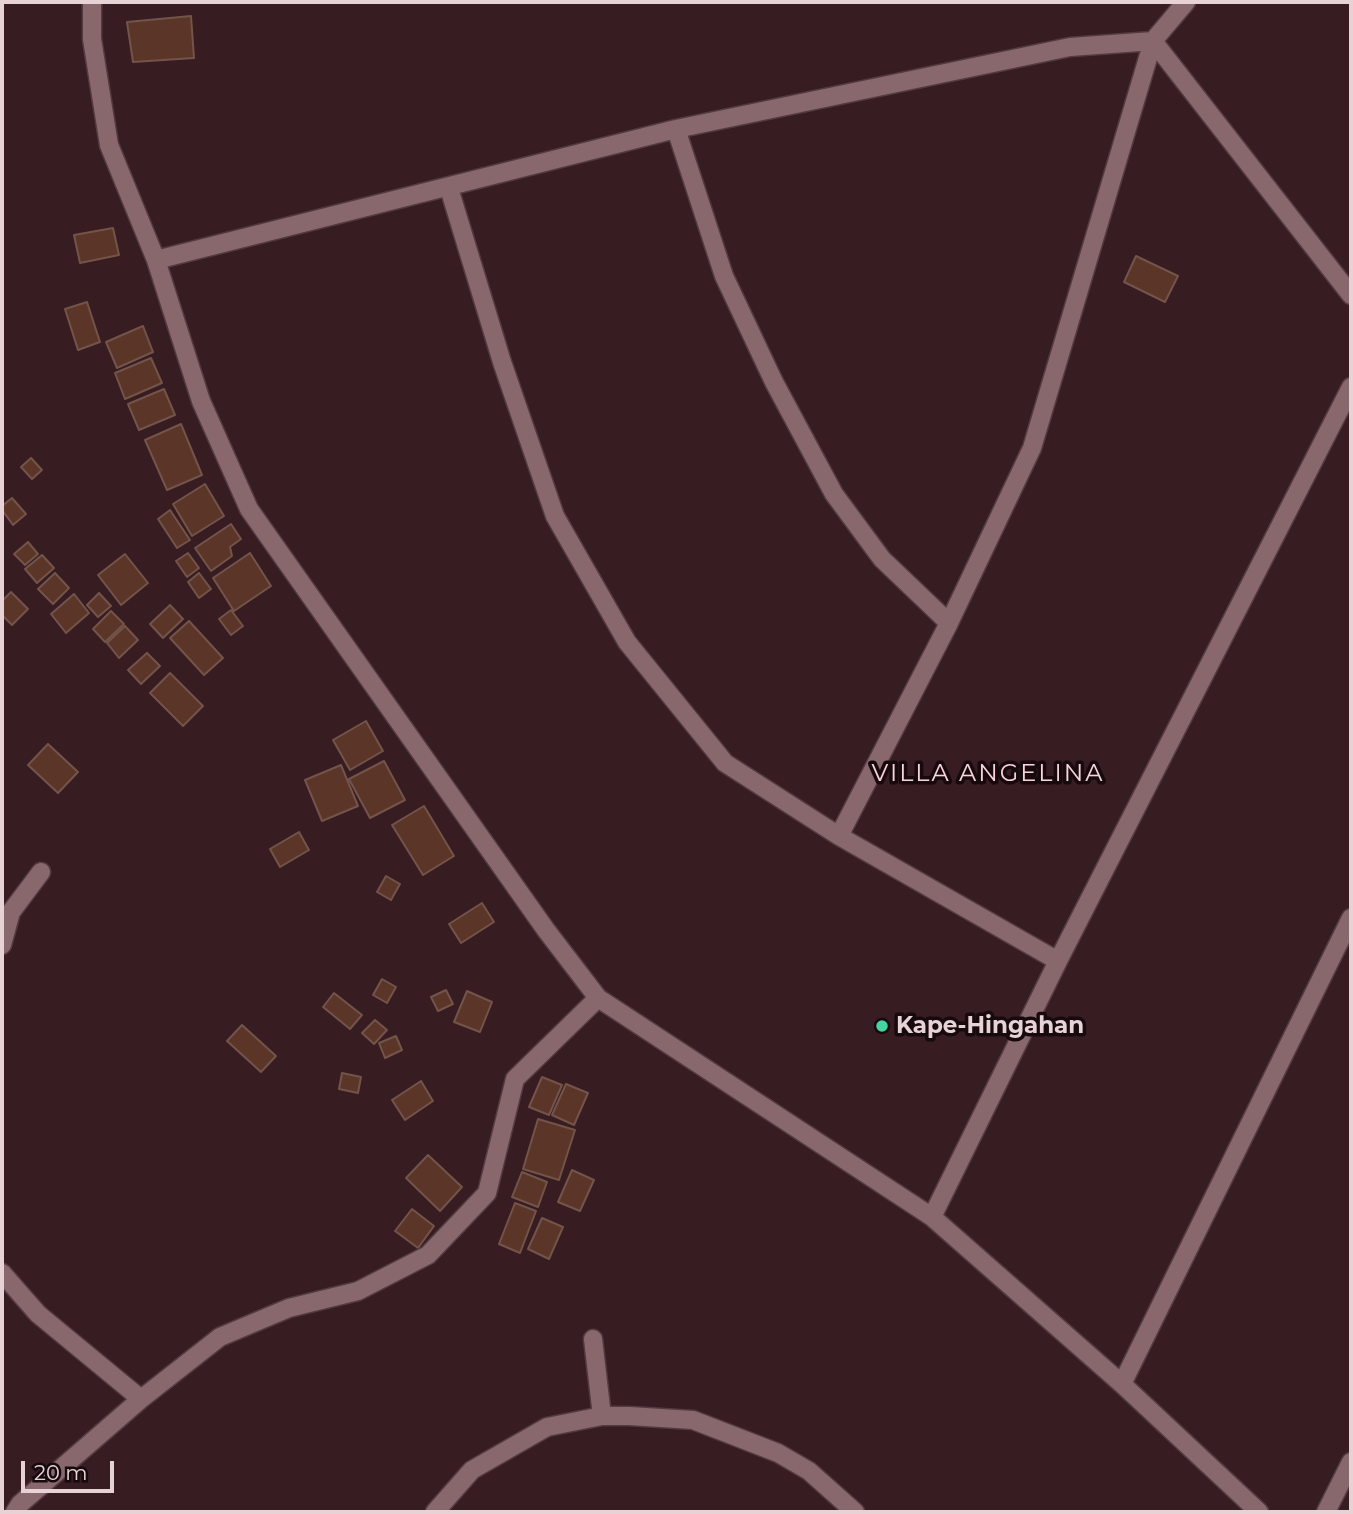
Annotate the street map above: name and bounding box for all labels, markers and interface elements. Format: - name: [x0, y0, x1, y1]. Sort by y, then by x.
- district label: VILLA ANGELINA: [873, 760, 1103, 788]
- place label: Kape-Hingahan: [896, 1012, 1084, 1040]
- marker: Kape-Hingahan: [874, 1018, 890, 1034]
- scale bar: [24, 1448, 117, 1492]
- text: 20 m: [34, 1460, 88, 1485]

